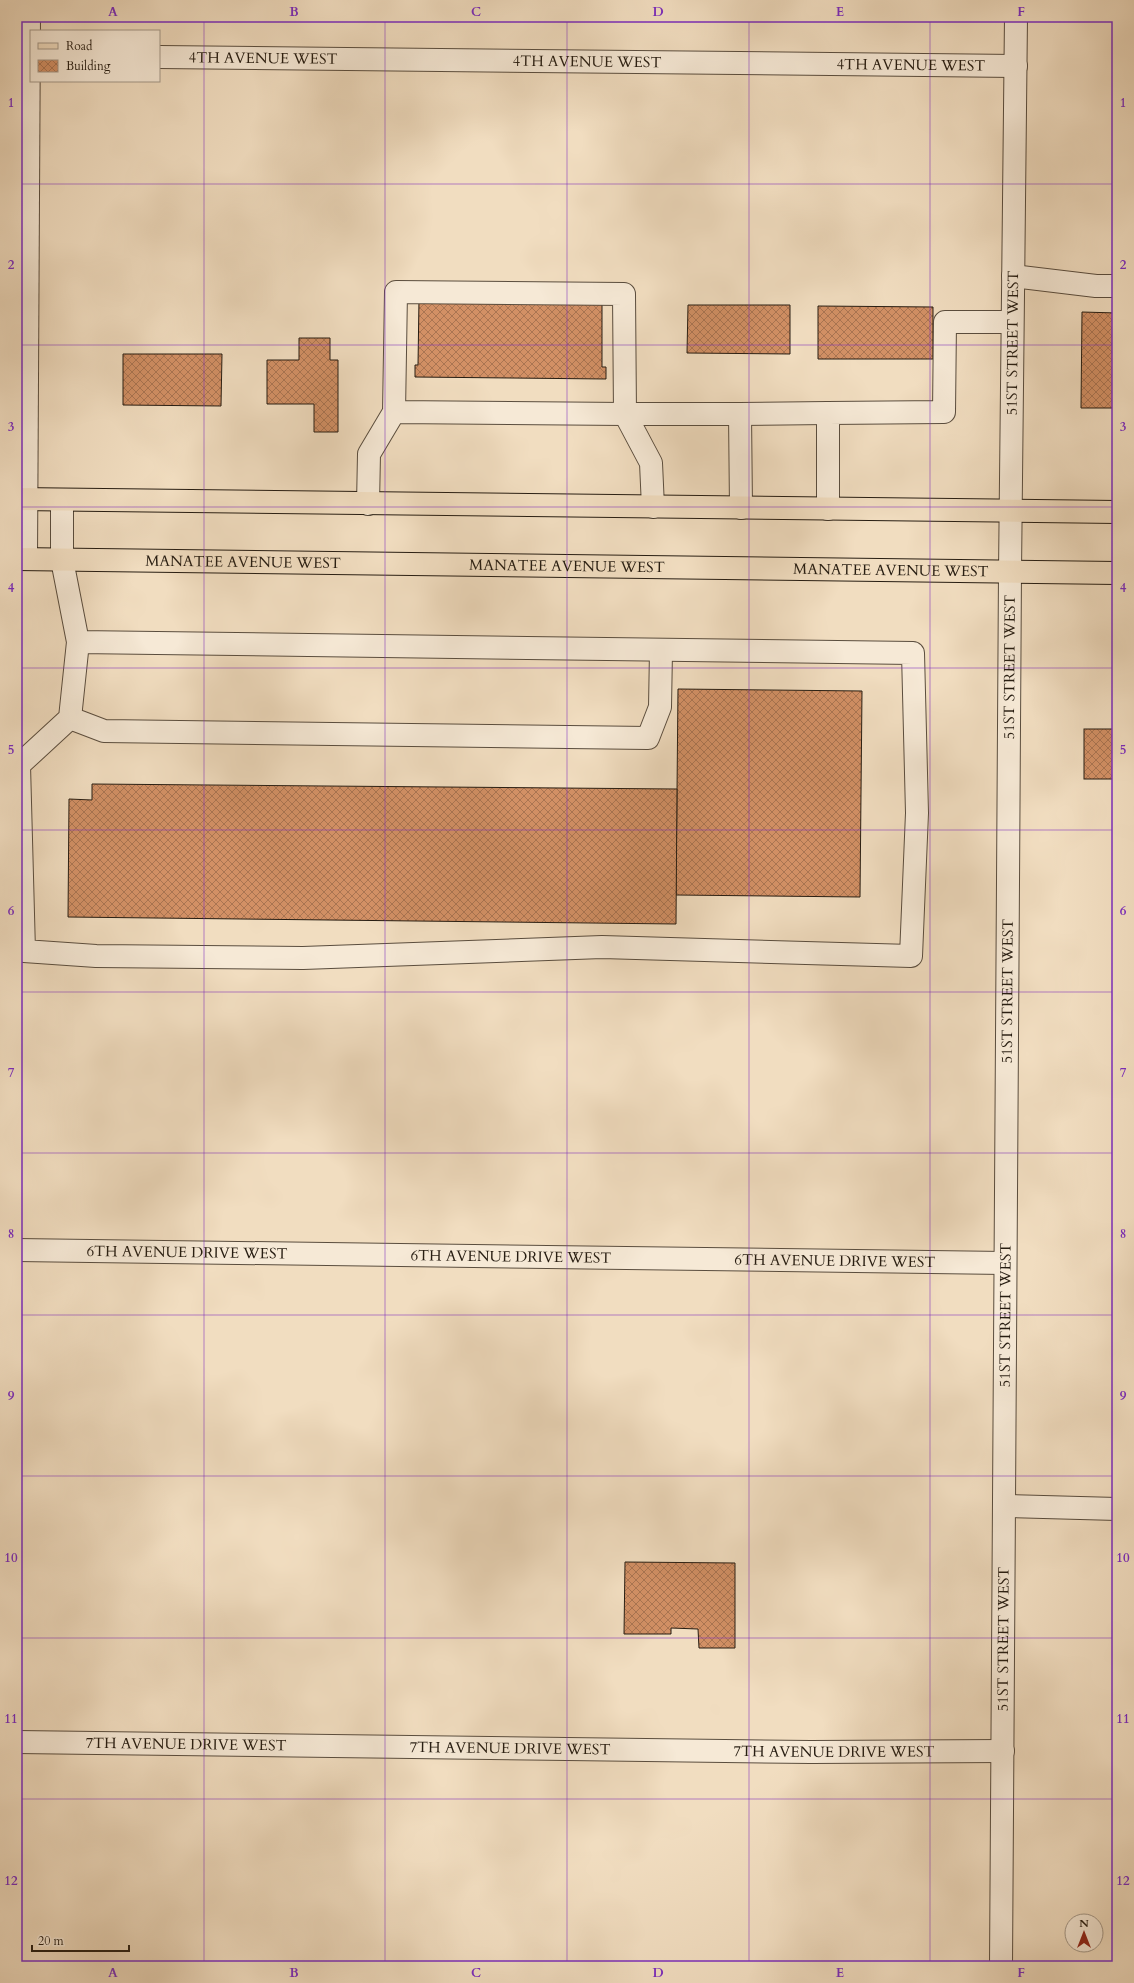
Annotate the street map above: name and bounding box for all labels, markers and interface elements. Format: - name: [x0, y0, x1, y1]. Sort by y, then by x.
- text: A: [108, 3, 118, 21]
- text: B: [289, 3, 299, 21]
- text: C: [471, 3, 481, 21]
- text: D: [652, 3, 664, 21]
- text: E: [836, 3, 844, 21]
- text: F: [1017, 3, 1025, 21]
- legend: [30, 30, 160, 82]
- text: Road: [66, 38, 93, 54]
- street label: 4TH AVENUE WEST: [188, 47, 338, 69]
- street label: 4TH AVENUE WEST: [512, 51, 662, 72]
- street label: 4TH AVENUE WEST: [836, 54, 986, 76]
- text: Building: [66, 58, 111, 74]
- text: 1: [8, 94, 14, 112]
- text: 1: [1120, 94, 1126, 112]
- text: 2: [8, 256, 15, 274]
- text: 2: [1120, 256, 1127, 274]
- street label: 51ST STREET WEST: [1002, 271, 1023, 416]
- text: 3: [8, 418, 15, 436]
- text: 3: [1120, 418, 1127, 436]
- street label: MANATEE AVENUE WEST: [145, 551, 341, 573]
- street label: MANATEE AVENUE WEST: [469, 555, 665, 577]
- street label: MANATEE AVENUE WEST: [793, 559, 989, 581]
- text: 4: [8, 579, 15, 597]
- text: 4: [1120, 579, 1127, 597]
- street label: 51ST STREET WEST: [999, 595, 1020, 740]
- text: 5: [8, 741, 14, 759]
- text: 5: [1120, 741, 1126, 759]
- text: 6: [8, 902, 15, 920]
- text: 6: [1120, 902, 1127, 920]
- street label: 51ST STREET WEST: [997, 919, 1018, 1063]
- text: 7: [8, 1064, 15, 1082]
- text: 7: [1120, 1064, 1127, 1082]
- text: 8: [8, 1225, 14, 1243]
- text: 8: [1120, 1225, 1126, 1243]
- street label: 6TH AVENUE DRIVE WEST: [86, 1241, 288, 1264]
- street label: 51ST STREET WEST: [995, 1243, 1016, 1387]
- street label: 6TH AVENUE DRIVE WEST: [410, 1245, 612, 1268]
- street label: 6TH AVENUE DRIVE WEST: [734, 1249, 936, 1272]
- text: 9: [8, 1387, 15, 1405]
- text: 9: [1120, 1387, 1127, 1405]
- text: 10: [4, 1549, 18, 1567]
- text: 10: [1116, 1549, 1130, 1567]
- street label: 51ST STREET WEST: [993, 1567, 1014, 1711]
- text: 11: [4, 1710, 18, 1728]
- text: 11: [1116, 1710, 1130, 1728]
- street label: 7TH AVENUE DRIVE WEST: [85, 1733, 287, 1755]
- street label: 7TH AVENUE DRIVE WEST: [409, 1737, 611, 1759]
- street label: 7TH AVENUE DRIVE WEST: [733, 1741, 934, 1762]
- text: 12: [4, 1872, 18, 1890]
- text: 12: [1116, 1872, 1130, 1890]
- north arrow: [1064, 1913, 1104, 1953]
- text: N: [1079, 1916, 1089, 1931]
- scale bar: [32, 1927, 129, 1953]
- text: 20 m: [38, 1933, 65, 1949]
- text: A: [108, 1964, 118, 1982]
- text: B: [289, 1964, 299, 1982]
- text: C: [471, 1964, 481, 1982]
- text: D: [652, 1964, 664, 1982]
- text: E: [836, 1964, 844, 1982]
- text: F: [1017, 1964, 1025, 1982]

